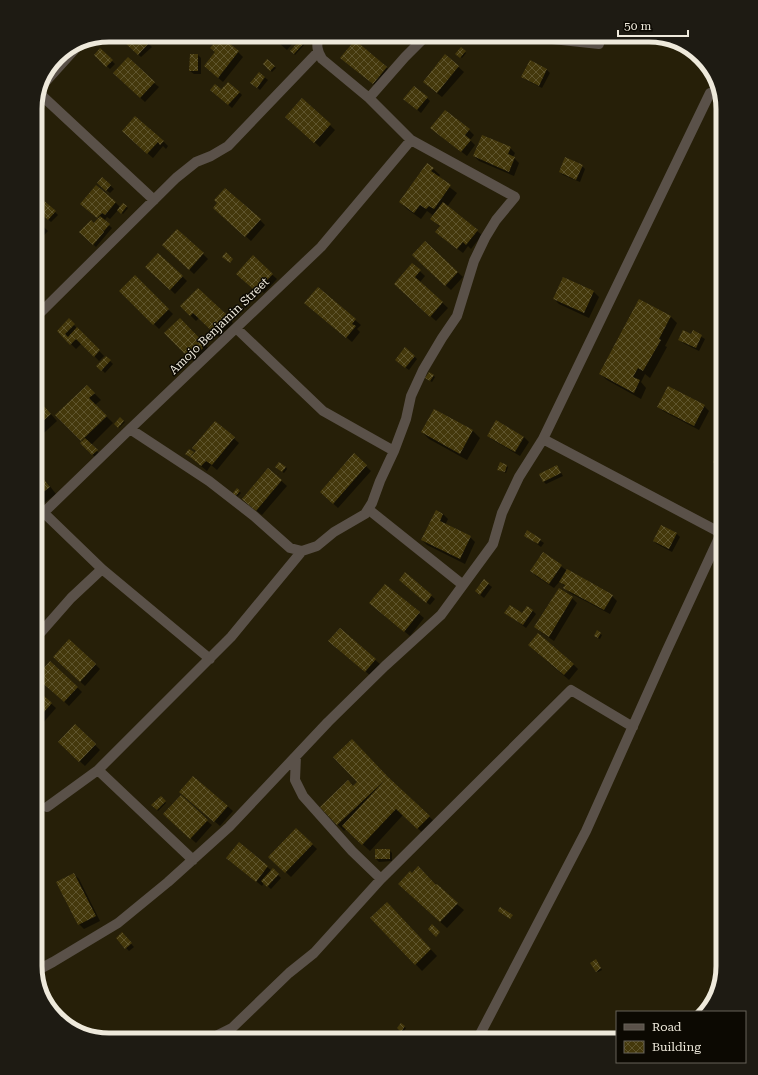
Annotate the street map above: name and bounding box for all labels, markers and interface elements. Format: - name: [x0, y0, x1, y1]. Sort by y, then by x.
- scale bar: [618, 12, 688, 38]
- text: 50 m: [624, 19, 651, 33]
- street label: Amojo Benjamin Street: [166, 274, 272, 377]
- legend: [616, 1011, 746, 1063]
- text: Road: [652, 1020, 682, 1034]
- text: Building: [652, 1040, 701, 1054]

